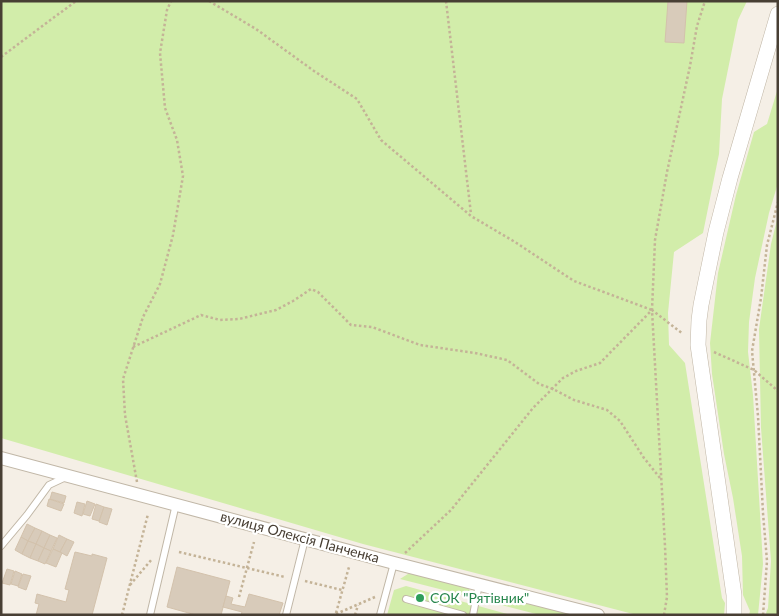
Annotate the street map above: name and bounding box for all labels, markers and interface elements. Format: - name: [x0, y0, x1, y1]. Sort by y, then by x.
- street label: вулиця Олексія Панченка: [219, 507, 381, 566]
- place label: СОК "Рятівник": [430, 589, 529, 606]
- marker: СОК "Рятівник": [414, 592, 426, 604]

